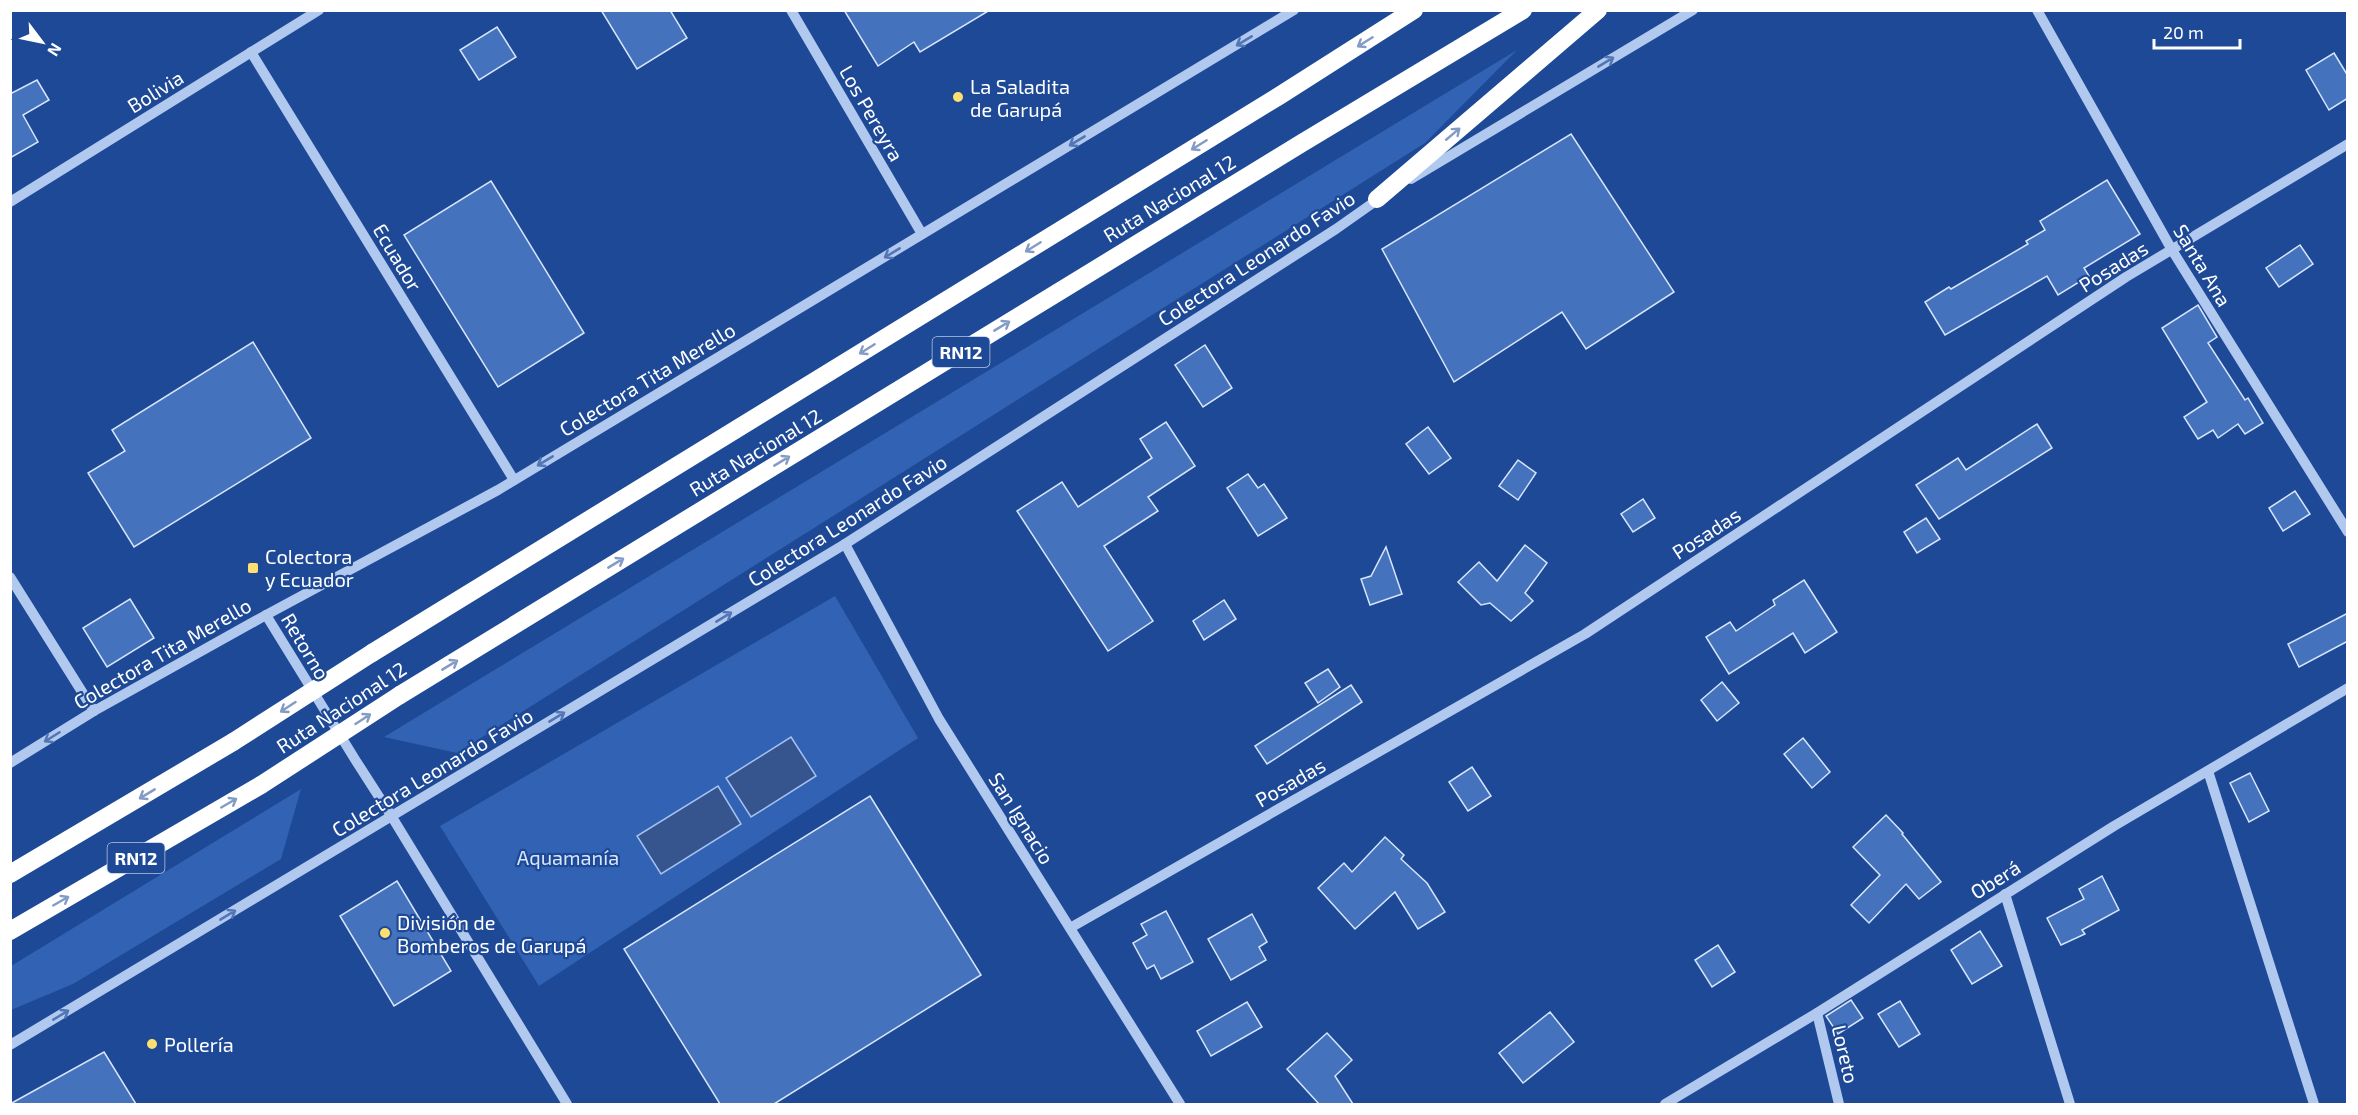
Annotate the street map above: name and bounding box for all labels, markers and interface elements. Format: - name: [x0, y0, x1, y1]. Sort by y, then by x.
- north arrow: [12, 12, 72, 72]
- scale bar: [2154, 12, 2240, 50]
- text: 20 m: [2163, 21, 2204, 43]
- one-way arrow: [1236, 35, 1253, 47]
- one-way arrow: [1357, 36, 1374, 48]
- text: N: [44, 40, 66, 60]
- one-way arrow: [1597, 56, 1614, 68]
- street label: Los Pereyra: [835, 61, 909, 165]
- street label: Bolivia: [123, 65, 187, 117]
- place label: La Saladita de Garupá: [970, 74, 1070, 121]
- marker: La Saladita de Garupá: [951, 90, 965, 104]
- one-way arrow: [1445, 127, 1460, 141]
- one-way arrow: [1069, 136, 1086, 148]
- one-way arrow: [1191, 140, 1208, 152]
- street label: Ruta Nacional 12: [1099, 149, 1239, 247]
- street label: Colectora Leonardo Favio: [1153, 185, 1359, 331]
- street label: Ecuador: [369, 219, 427, 295]
- street label: Santa Ana: [2169, 220, 2237, 310]
- street label: Posadas: [2074, 235, 2152, 297]
- one-way arrow: [1025, 242, 1042, 254]
- one-way arrow: [884, 247, 901, 259]
- street label: Colectora Tita Merello: [555, 317, 739, 441]
- one-way arrow: [993, 320, 1010, 332]
- road number: RN12: [932, 337, 990, 367]
- one-way arrow: [859, 344, 876, 356]
- street label: Ruta Nacional 12: [685, 403, 825, 501]
- street label: Colectora Leonardo Favio: [743, 449, 951, 591]
- one-way arrow: [773, 455, 790, 467]
- one-way arrow: [537, 456, 554, 468]
- street label: Posadas: [1667, 502, 1745, 564]
- place label: Colectora y Ecuador: [265, 544, 354, 591]
- one-way arrow: [607, 557, 624, 569]
- marker: Colectora y Ecuador: [246, 561, 260, 575]
- street label: Colectora Tita Merello: [69, 592, 255, 714]
- street label: Retorno: [277, 609, 335, 683]
- one-way arrow: [715, 611, 732, 623]
- street label: Ruta Nacional 12: [272, 656, 410, 758]
- one-way arrow: [441, 658, 458, 670]
- one-way arrow: [280, 702, 297, 714]
- street label: Colectora Leonardo Favio: [327, 703, 537, 841]
- one-way arrow: [548, 711, 565, 723]
- one-way arrow: [354, 713, 371, 725]
- one-way arrow: [44, 732, 61, 744]
- street label: Posadas: [1251, 752, 1329, 812]
- street label: San Ignacio: [984, 768, 1060, 868]
- one-way arrow: [139, 788, 156, 800]
- one-way arrow: [220, 797, 237, 809]
- road number: RN12: [108, 843, 164, 873]
- park label: Aquamanía: [517, 845, 619, 869]
- street label: Oberá: [1966, 854, 2024, 904]
- one-way arrow: [52, 895, 69, 907]
- one-way arrow: [219, 909, 236, 921]
- place label: División de Bomberos de Garupá: [397, 910, 586, 957]
- marker: División de Bomberos de Garupá: [378, 926, 392, 940]
- one-way arrow: [52, 1009, 69, 1021]
- street label: Loreto: [1828, 1023, 1864, 1085]
- place label: Pollería: [164, 1032, 234, 1056]
- marker: Pollería: [145, 1037, 159, 1051]

